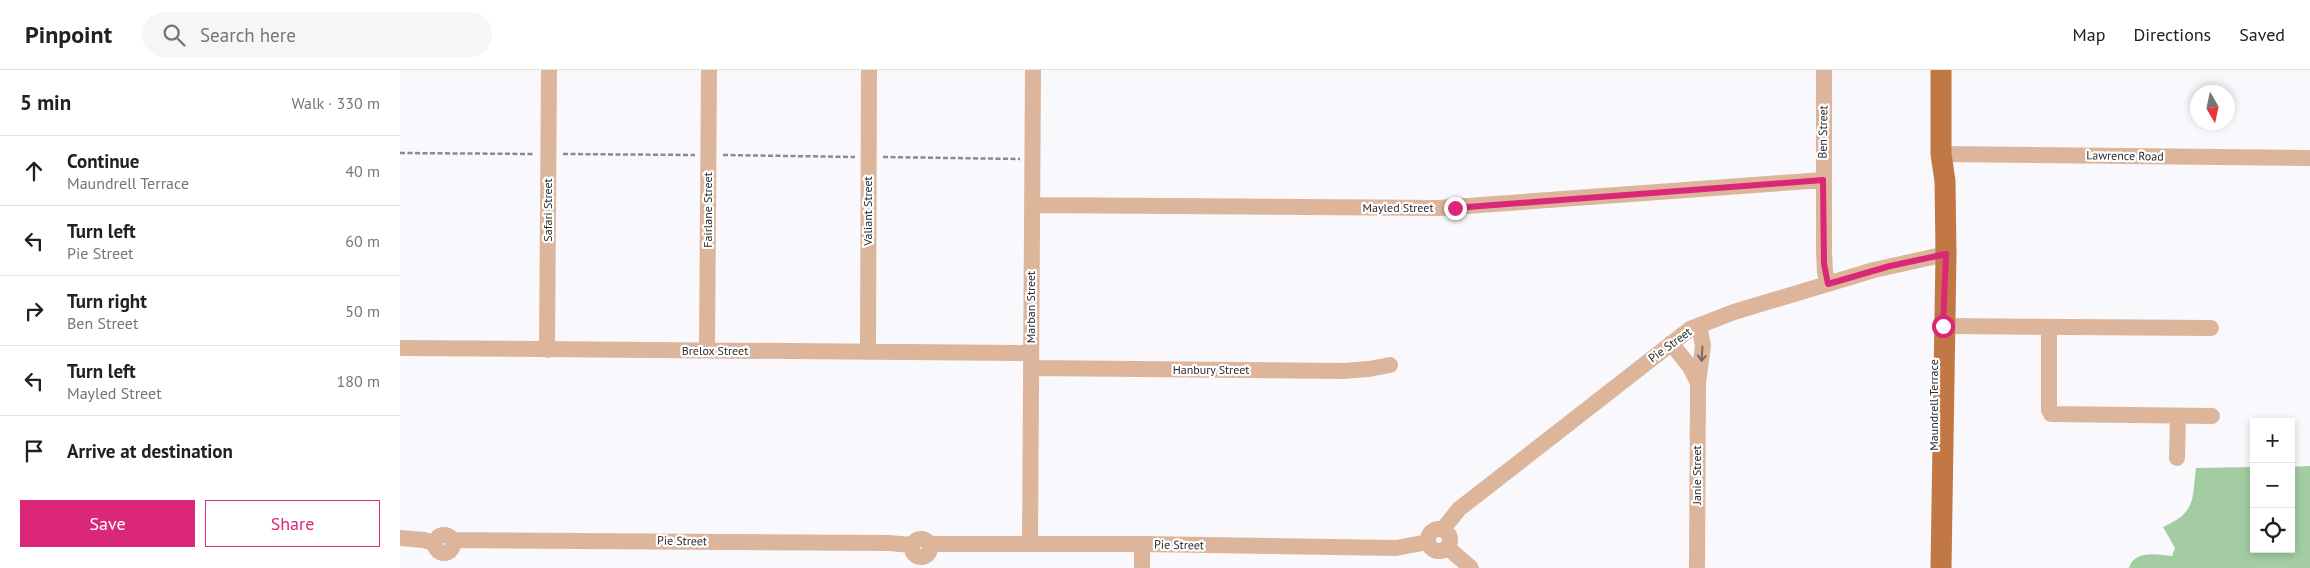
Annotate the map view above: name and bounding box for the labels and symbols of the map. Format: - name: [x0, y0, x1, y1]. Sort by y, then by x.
- north arrow: [2190, 85, 2235, 130]
- street label: Ben Street: [1815, 105, 1830, 159]
- street label: Lawrence Road: [2086, 147, 2164, 164]
- street label: Fairlane Street: [700, 172, 715, 248]
- street label: Valiant Street: [860, 176, 875, 247]
- street label: Safari Street: [540, 178, 555, 242]
- route end: [1444, 197, 1467, 220]
- street label: Mayled Street: [1363, 200, 1433, 215]
- street label: Marban Street: [1023, 271, 1038, 343]
- route start: [1932, 315, 1955, 338]
- street label: Pie Street: [1645, 324, 1694, 365]
- street label: Brelox Street: [682, 343, 748, 358]
- one-way arrow: [1698, 346, 1707, 362]
- street label: Maundrell Terrace: [1926, 359, 1941, 451]
- street label: Hanbury Street: [1173, 362, 1249, 377]
- street label: Janie Street: [1689, 445, 1704, 506]
- street label: Pie Street: [657, 533, 707, 548]
- street label: Pie Street: [1154, 537, 1204, 552]

